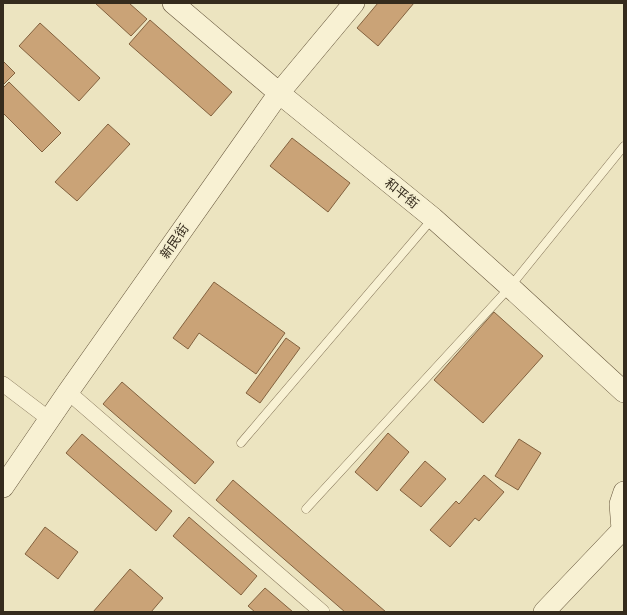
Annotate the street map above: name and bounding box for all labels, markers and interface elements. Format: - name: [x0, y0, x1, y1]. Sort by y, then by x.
- street label: 和平街: [382, 175, 422, 211]
- street label: 新民街: [157, 221, 192, 262]

